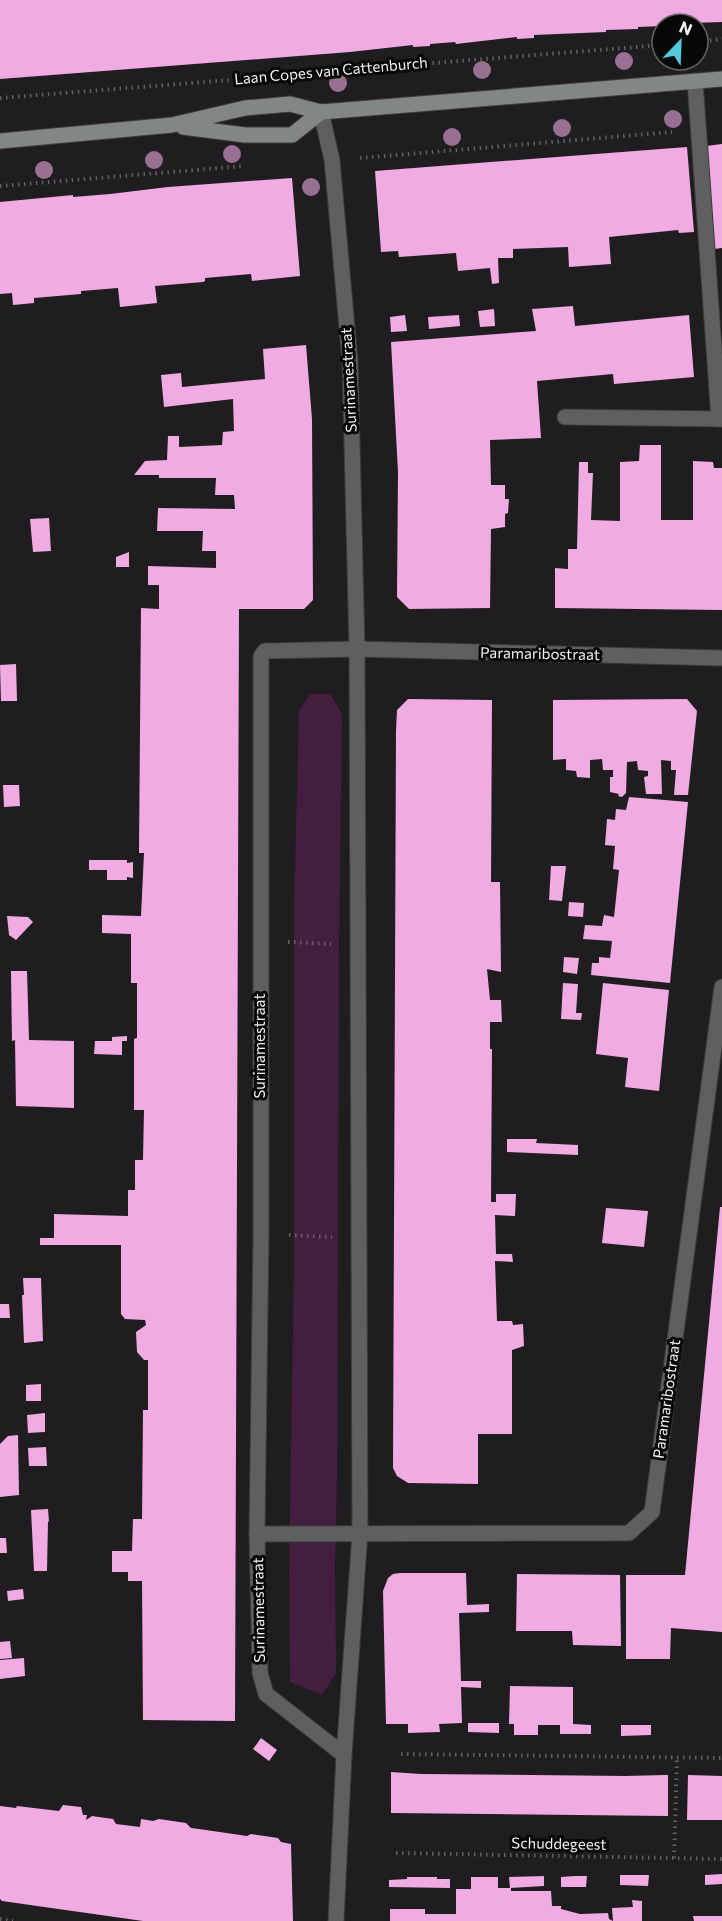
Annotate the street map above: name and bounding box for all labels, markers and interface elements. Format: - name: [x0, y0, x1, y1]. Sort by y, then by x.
- north arrow: [650, 12, 710, 72]
- text: N: [677, 17, 695, 39]
- street label: Laan Copes van Cattenburch: [233, 53, 428, 87]
- street label: Surinamestraat: [336, 327, 360, 433]
- street label: Paramaribostraat: [480, 643, 600, 663]
- street label: Surinamestraat: [250, 993, 268, 1099]
- street label: Paramaribostraat: [649, 1338, 683, 1460]
- street label: Surinamestraat: [248, 1557, 268, 1663]
- street label: Schuddegeest: [511, 1833, 607, 1853]

